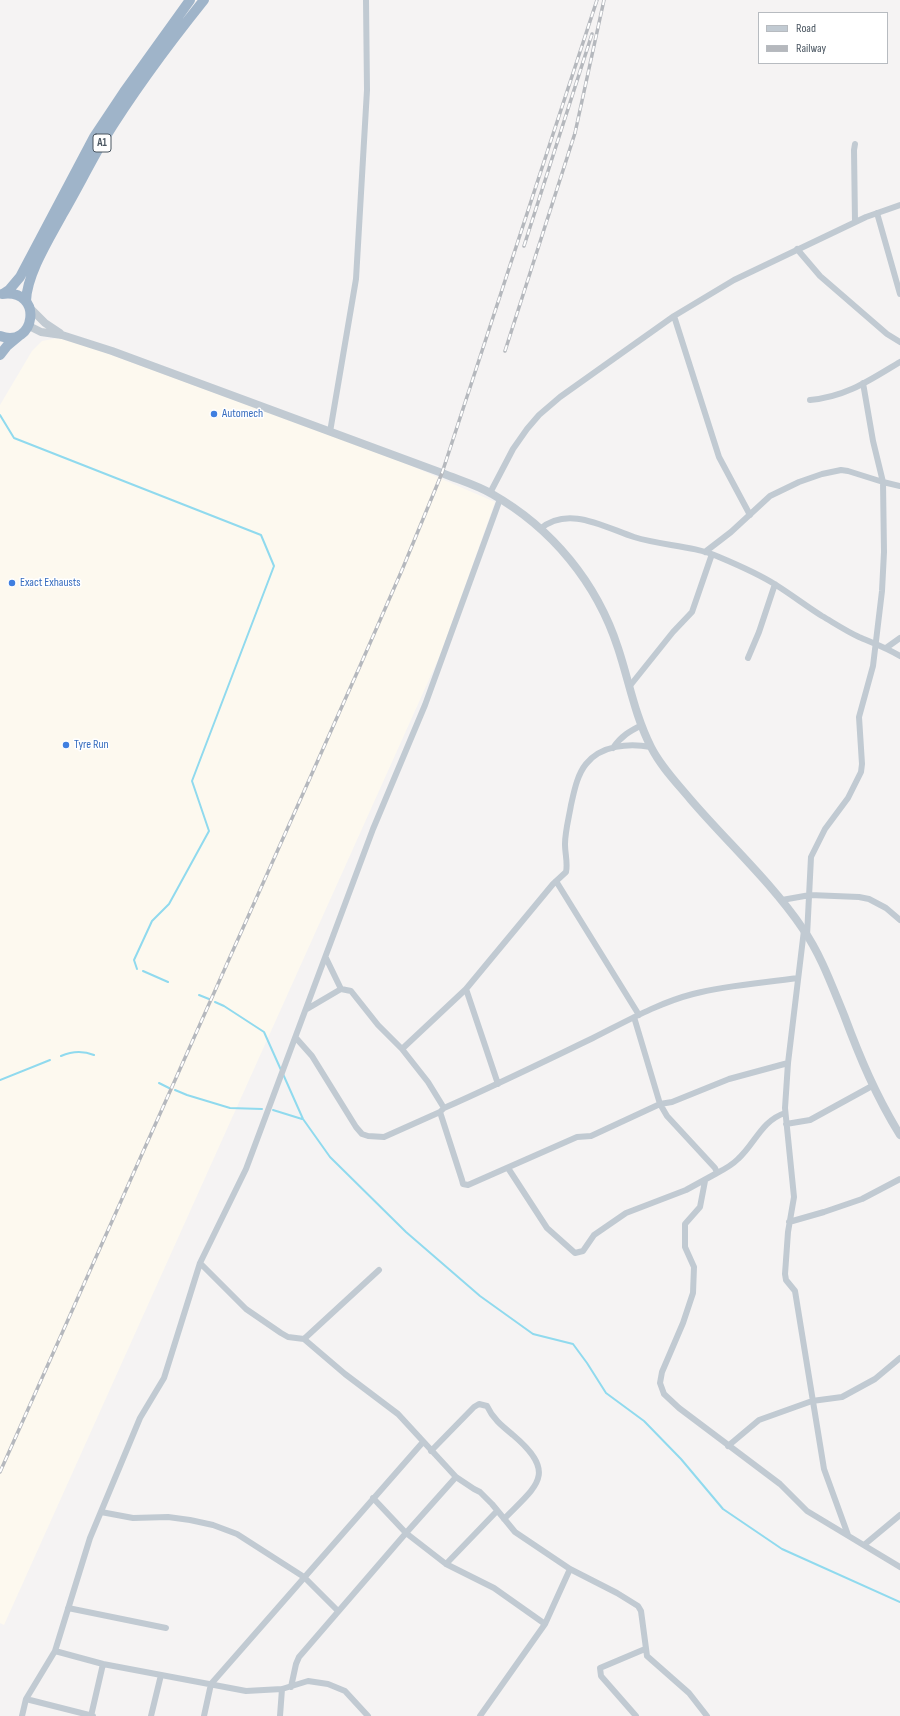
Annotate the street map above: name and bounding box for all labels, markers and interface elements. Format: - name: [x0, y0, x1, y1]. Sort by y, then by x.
- legend: [758, 12, 888, 64]
- text: Road: [796, 21, 816, 36]
- text: Railway: [796, 41, 826, 56]
- road number: A1: [93, 134, 111, 152]
- place label: Automech: [222, 407, 263, 421]
- marker: Automech: [209, 409, 219, 419]
- place label: Exact Exhausts: [20, 576, 81, 590]
- marker: Exact Exhausts: [7, 578, 17, 588]
- place label: Tyre Run: [74, 738, 109, 752]
- marker: Tyre Run: [61, 740, 71, 750]

